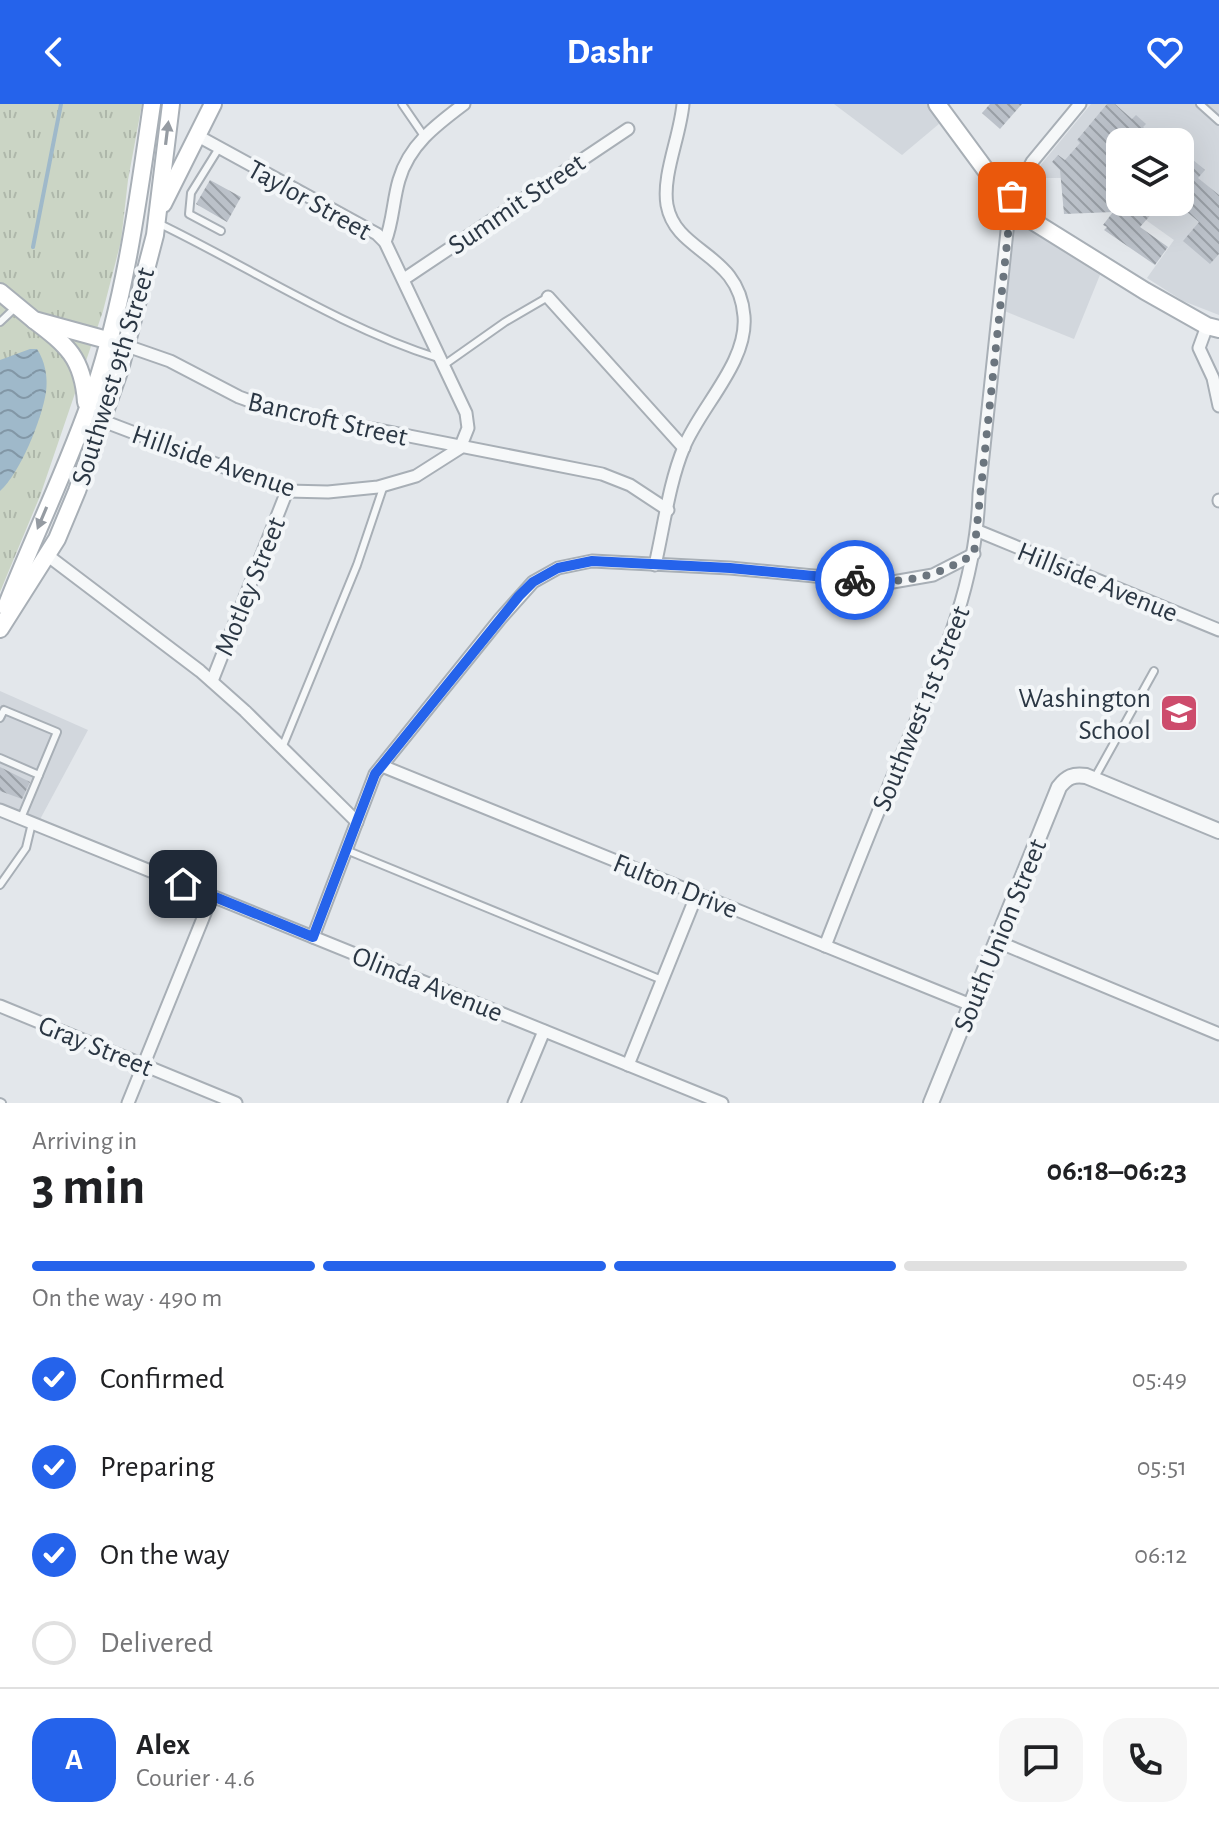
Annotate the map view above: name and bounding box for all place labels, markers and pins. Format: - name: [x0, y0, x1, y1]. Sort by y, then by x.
- pin: [978, 162, 1046, 230]
- place label: Washington School: [1018, 685, 1151, 745]
- school or university icon: Washington School: [1158, 692, 1200, 734]
- pin: [149, 850, 217, 918]

